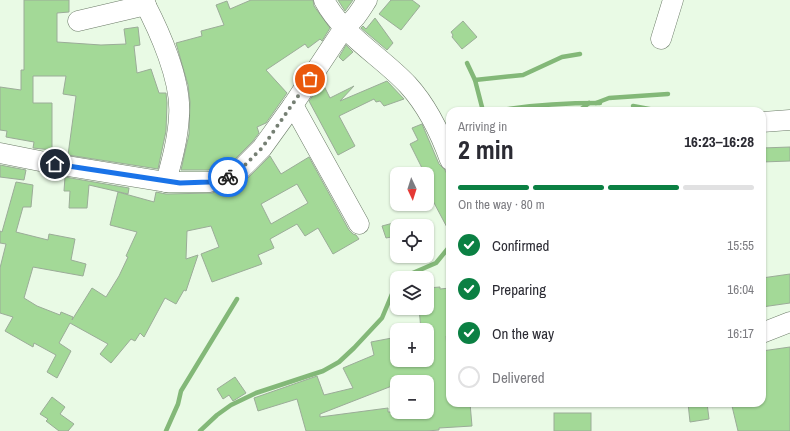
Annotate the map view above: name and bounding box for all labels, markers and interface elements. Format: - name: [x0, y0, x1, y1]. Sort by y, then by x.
- pin: [293, 62, 327, 96]
- icon: bag: [299, 68, 321, 90]
- text: Arriving in: [458, 118, 507, 135]
- text: 16:23–16:28: [684, 131, 754, 152]
- text: 2 min: [458, 132, 514, 167]
- pin: [38, 147, 72, 181]
- icon: home: [44, 153, 66, 175]
- courier: [208, 157, 248, 197]
- icon: bike: [217, 166, 239, 188]
- north arrow: [390, 167, 434, 211]
- map controls: [390, 167, 434, 419]
- text: On the way · 80 m: [458, 196, 545, 213]
- button: locate: [390, 219, 434, 263]
- icon: check: [458, 234, 480, 256]
- text: Confirmed: [492, 235, 549, 256]
- text: 15:55: [727, 237, 754, 254]
- button: layers: [390, 271, 434, 315]
- icon: check: [458, 278, 480, 300]
- text: Preparing: [492, 279, 546, 300]
- text: 16:04: [727, 281, 754, 298]
- icon: check: [458, 322, 480, 344]
- button: +: [390, 323, 434, 367]
- text: On the way: [492, 323, 554, 344]
- text: 16:17: [727, 325, 754, 342]
- text: Delivered: [492, 367, 545, 388]
- button: −: [390, 375, 434, 419]

